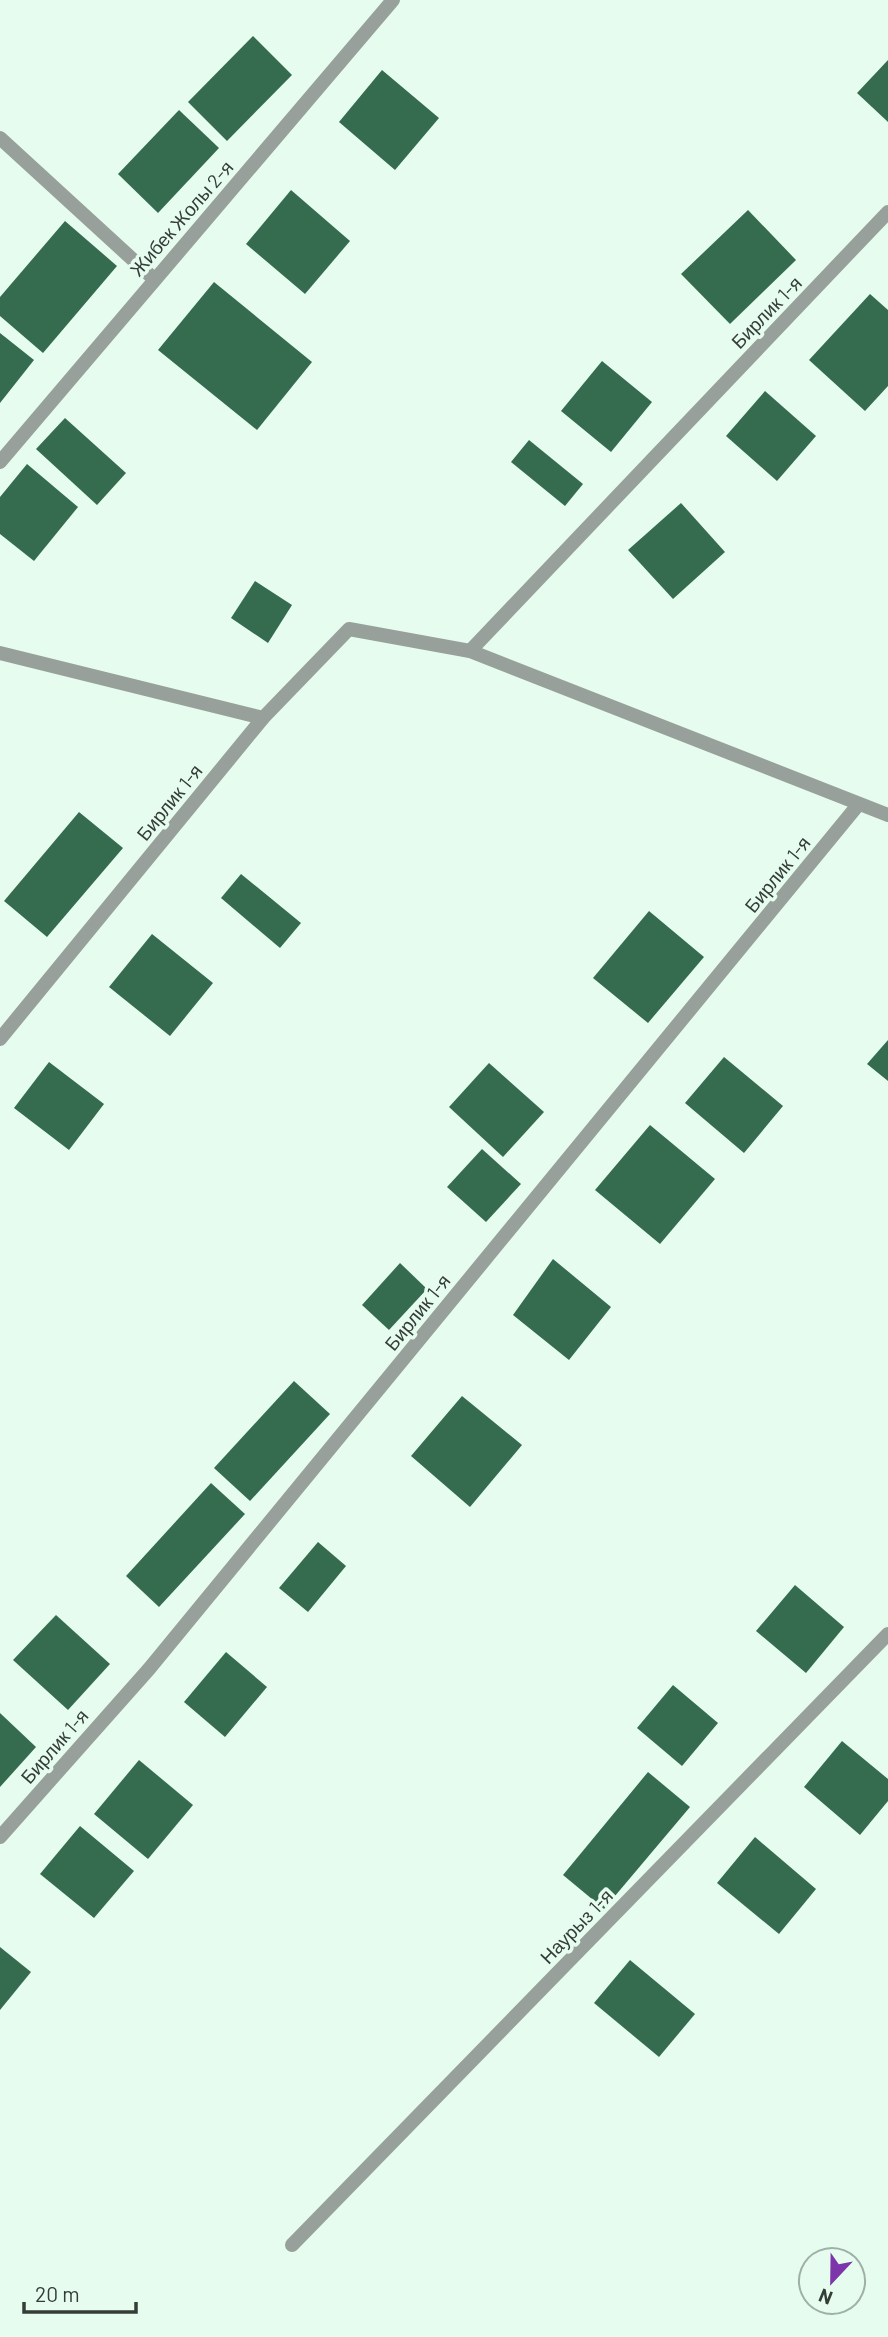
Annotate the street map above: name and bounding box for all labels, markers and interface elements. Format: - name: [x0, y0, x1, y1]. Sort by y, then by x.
- street label: Жибек Жолы 2-я: [125, 156, 237, 280]
- street label: Бирлик 1-я: [726, 271, 806, 353]
- street label: Бирлик 1-я: [131, 759, 207, 845]
- street label: Бирлик 1-я: [739, 831, 815, 917]
- street label: Бирлик 1-я: [379, 1269, 455, 1355]
- street label: Бирлик 1-я: [15, 1704, 93, 1788]
- street label: Наурыз 1-я: [535, 1884, 617, 1968]
- north arrow: [797, 2246, 867, 2316]
- scale bar: [24, 2270, 136, 2314]
- text: 20 m: [35, 2281, 80, 2306]
- text: N: [815, 2284, 836, 2310]

